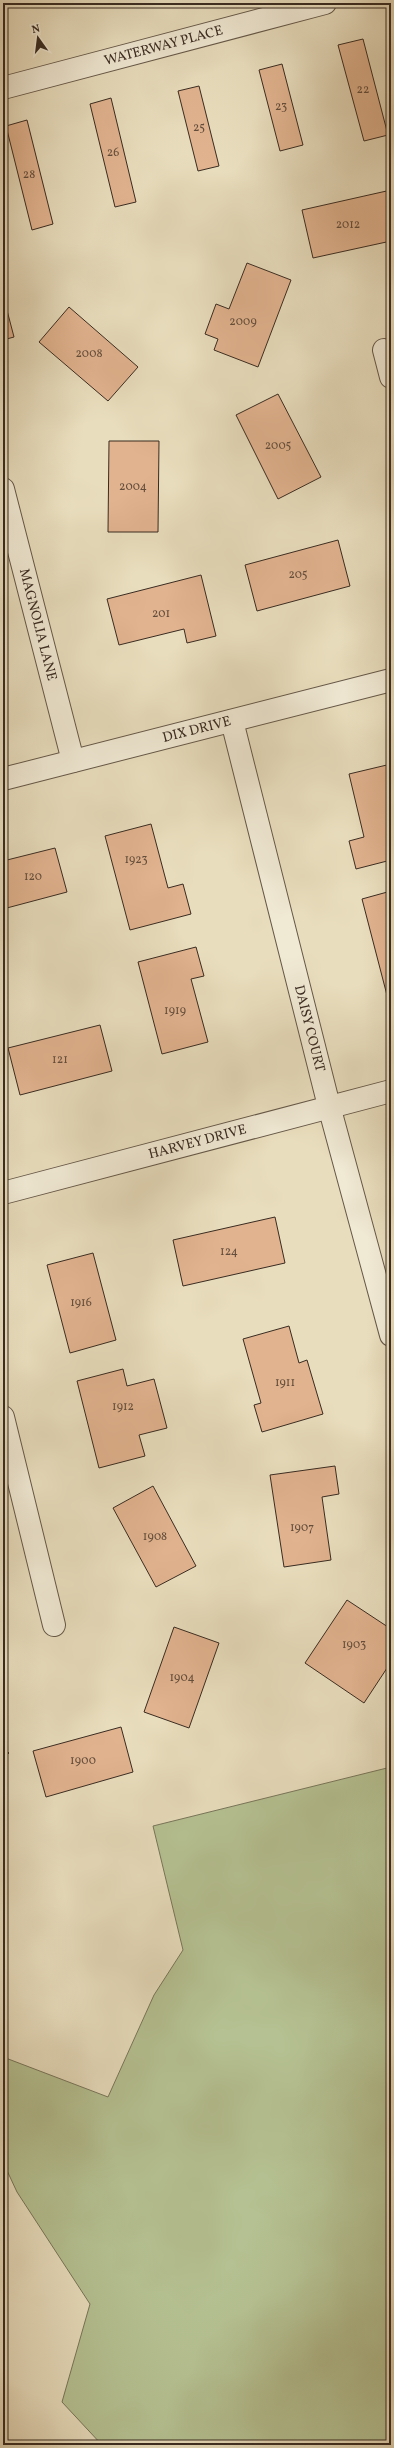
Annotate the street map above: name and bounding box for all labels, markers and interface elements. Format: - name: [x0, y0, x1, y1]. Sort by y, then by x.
- north arrow: [18, 18, 58, 58]
- street label: WATERWAY PLACE: [102, 21, 225, 70]
- text: N: [30, 22, 42, 38]
- house number: 22: [357, 82, 369, 98]
- house number: 23: [275, 99, 287, 115]
- house number: 25: [193, 120, 205, 136]
- house number: 26: [107, 145, 119, 161]
- house number: 28: [23, 167, 35, 183]
- house number: 2012: [336, 217, 360, 233]
- house number: 2009: [229, 314, 257, 330]
- house number: 2008: [75, 346, 103, 362]
- house number: 2005: [265, 438, 292, 454]
- house number: 2004: [119, 479, 147, 495]
- street label: MAGNOLIA LANE: [14, 566, 61, 683]
- house number: 205: [288, 567, 308, 583]
- house number: 201: [152, 606, 170, 622]
- street label: DIX DRIVE: [160, 712, 233, 747]
- house number: 1923: [124, 852, 148, 868]
- house number: 120: [24, 869, 42, 885]
- street label: DAISY COURT: [289, 983, 330, 1074]
- house number: 1919: [164, 1003, 186, 1019]
- house number: 121: [52, 1052, 68, 1068]
- street label: HARVEY DRIVE: [146, 1120, 249, 1164]
- house number: 124: [220, 1244, 238, 1260]
- house number: 1916: [70, 1295, 92, 1311]
- house number: 1911: [275, 1375, 295, 1391]
- house number: 1912: [112, 1399, 134, 1415]
- house number: 1907: [290, 1520, 314, 1536]
- house number: 1908: [143, 1529, 167, 1545]
- house number: 1903: [342, 1637, 366, 1653]
- house number: 1904: [169, 1670, 195, 1686]
- house number: 1900: [70, 1753, 96, 1769]

